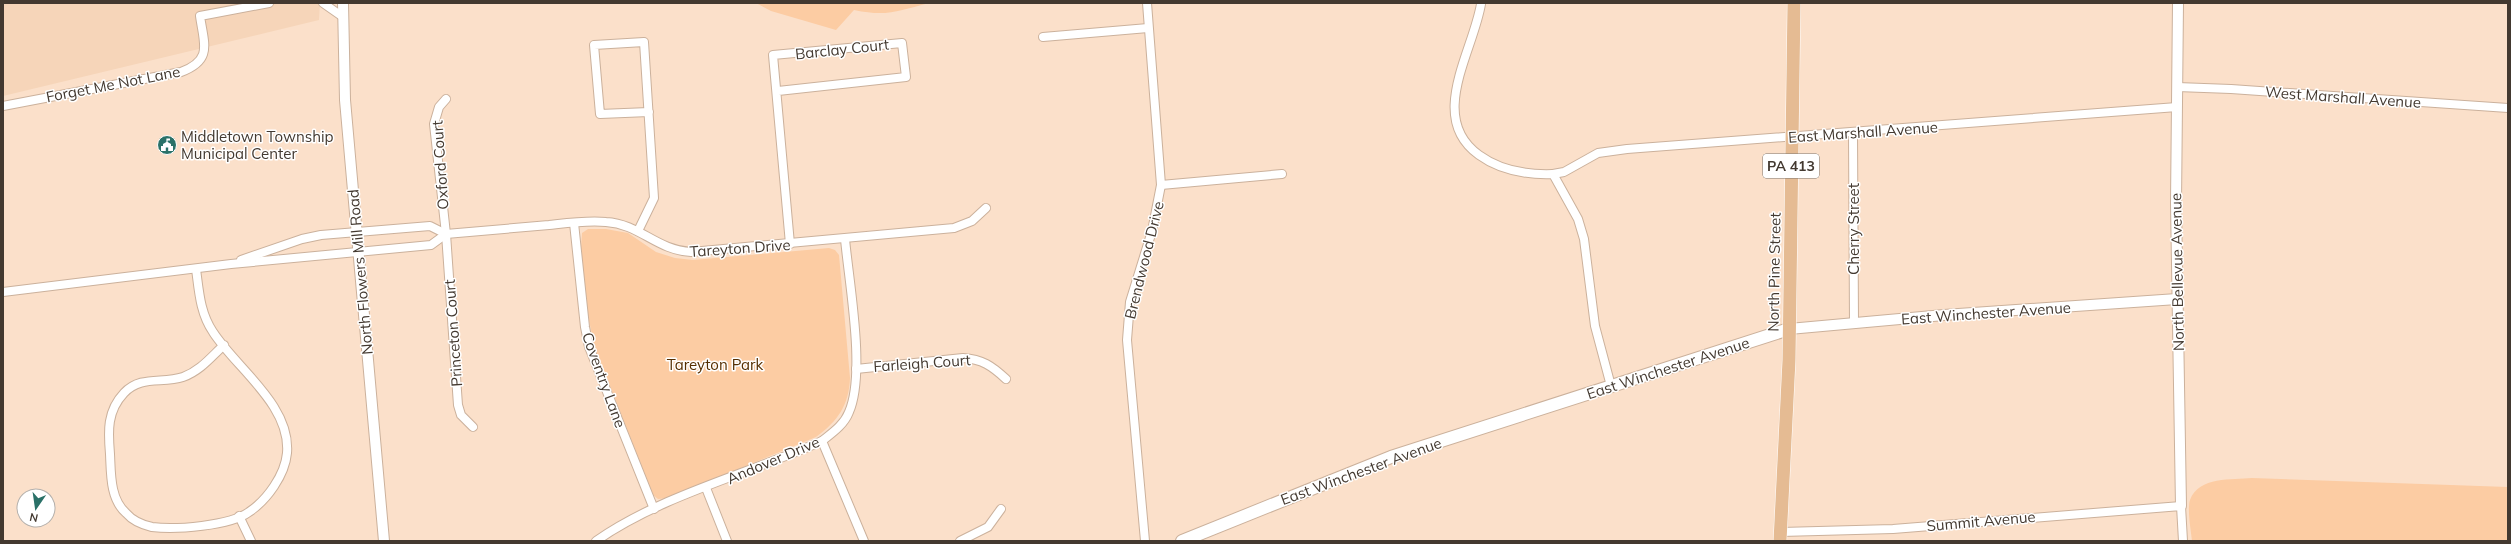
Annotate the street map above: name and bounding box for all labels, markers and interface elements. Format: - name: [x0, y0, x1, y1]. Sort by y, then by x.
- street label: Barclay Court: [794, 35, 890, 63]
- street label: Forget Me Not Lane: [44, 62, 182, 106]
- street label: West Marshall Avenue: [2264, 82, 2422, 112]
- street label: East Marshall Avenue: [1788, 117, 1938, 147]
- street label: Oxford Court: [427, 120, 453, 210]
- place label: Middletown Township Municipal Center: [181, 127, 334, 163]
- public building icon: Middletown Township Municipal Center: [156, 134, 178, 156]
- road number: PA 413: [1763, 154, 1819, 178]
- street label: Cherry Street: [1844, 183, 1863, 275]
- street label: North Flowers Mill Road: [343, 188, 377, 356]
- street label: North Bellevue Avenue: [2166, 193, 2188, 351]
- street label: Brendwood Drive: [1120, 199, 1168, 321]
- street label: North Pine Street: [1763, 212, 1785, 332]
- street label: Tareyton Drive: [689, 235, 791, 261]
- street label: Princeton Court: [440, 279, 466, 387]
- street label: East Winchester Avenue: [1901, 298, 2071, 328]
- street label: Coventry Lane: [578, 330, 630, 430]
- street label: East Winchester Avenue: [1584, 333, 1752, 403]
- street label: Farleigh Court: [873, 350, 971, 376]
- park label: Tareyton Park: [667, 355, 763, 374]
- street label: Andover Drive: [724, 432, 822, 488]
- street label: East Winchester Avenue: [1278, 433, 1444, 509]
- north arrow: [16, 488, 56, 528]
- street label: Summit Avenue: [1926, 507, 2036, 535]
- text: N: [28, 510, 39, 525]

